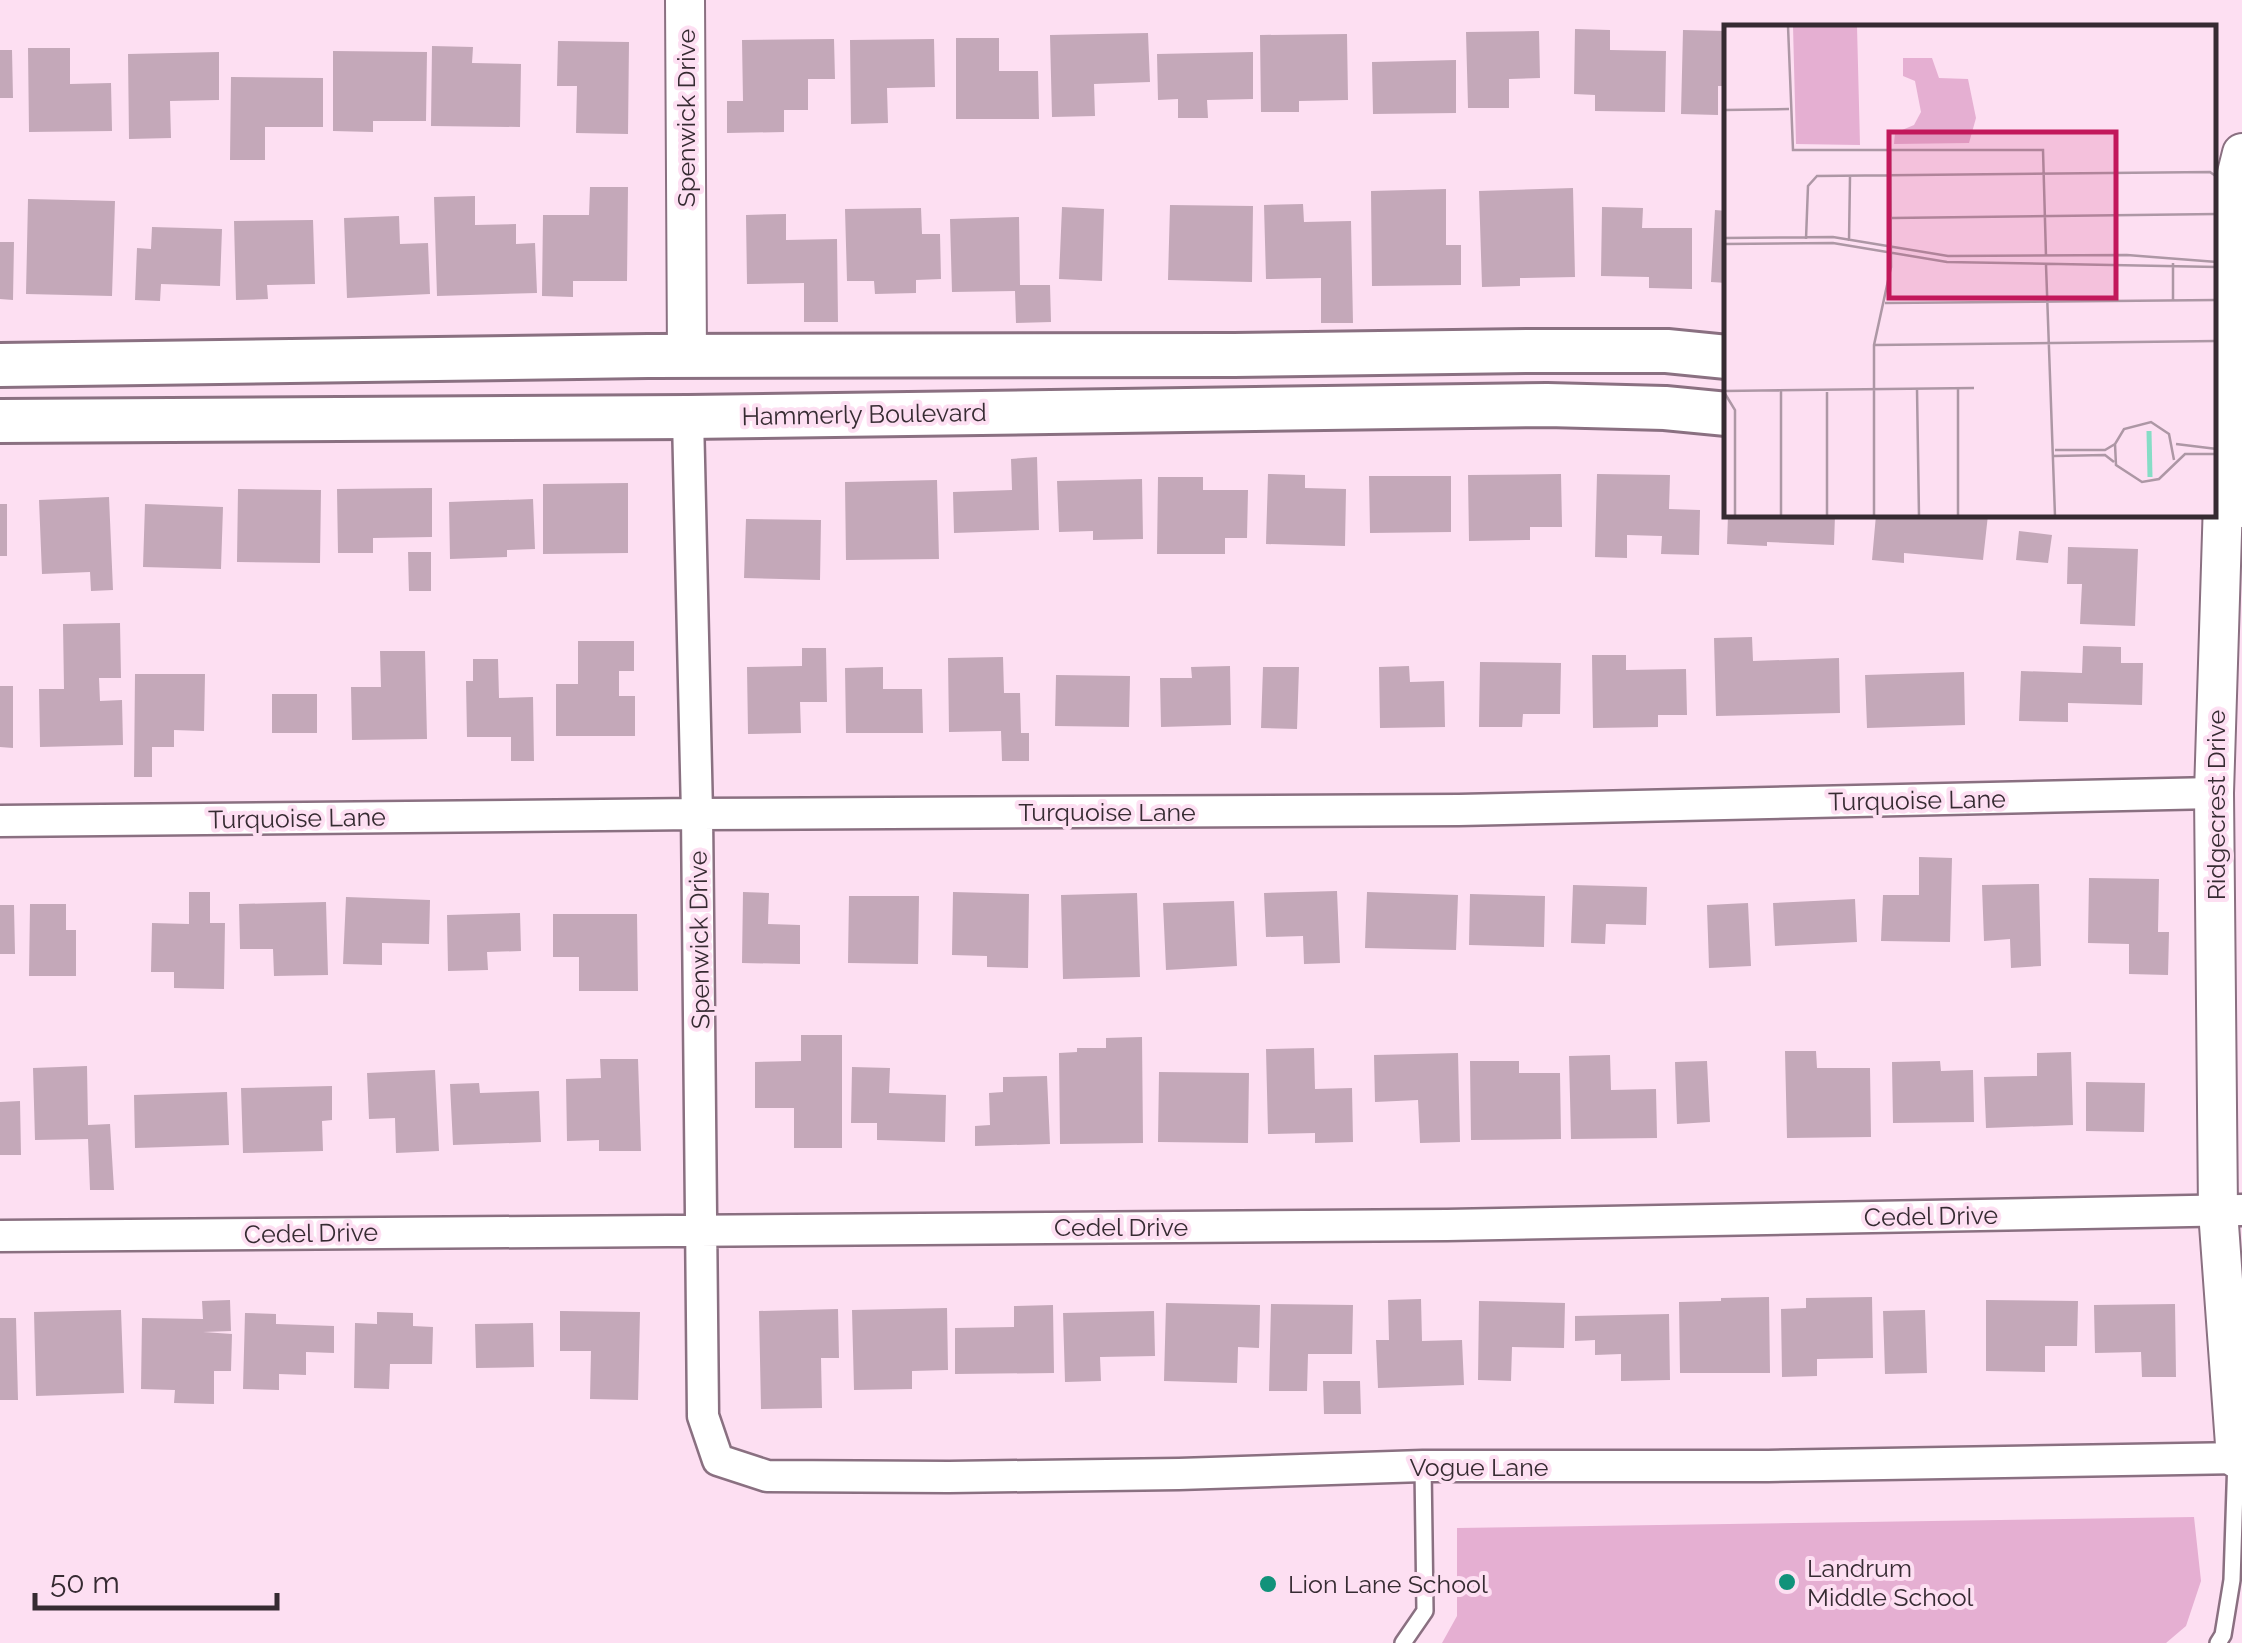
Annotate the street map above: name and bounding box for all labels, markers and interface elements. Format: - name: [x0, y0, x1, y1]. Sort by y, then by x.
- inset map: [1724, 25, 2217, 518]
- street label: Spenwick Drive: [671, 29, 701, 207]
- street label: Hammerly Boulevard: [741, 397, 987, 431]
- street label: Ridgecrest Drive: [2201, 710, 2231, 900]
- street label: Turquoise Lane: [1828, 783, 2006, 817]
- street label: Turquoise Lane: [1018, 797, 1196, 827]
- street label: Turquoise Lane: [208, 801, 386, 835]
- street label: Spenwick Drive: [682, 851, 716, 1029]
- street label: Cedel Drive: [1864, 1200, 1998, 1232]
- street label: Cedel Drive: [1054, 1212, 1188, 1242]
- street label: Cedel Drive: [244, 1217, 378, 1249]
- street label: Vogue Lane: [1410, 1452, 1548, 1482]
- scale bar: [35, 1548, 278, 1610]
- place label: Landrum Middle School: [1807, 1553, 1974, 1612]
- text: 50 m: [50, 1565, 120, 1600]
- place label: Lion Lane School: [1288, 1569, 1488, 1599]
- marker: Landrum Middle School: [1776, 1571, 1798, 1593]
- marker: Lion Lane School: [1257, 1573, 1279, 1595]

